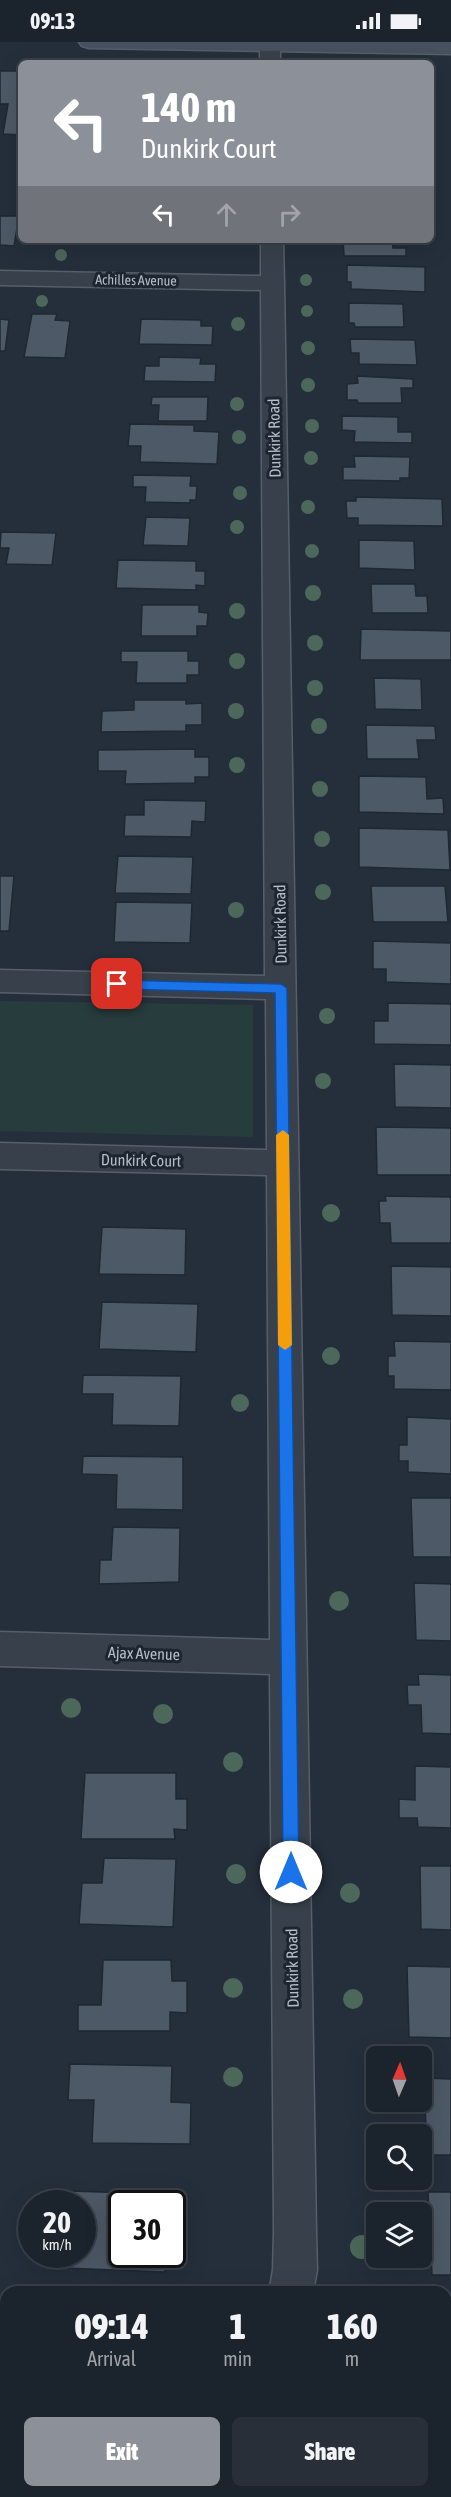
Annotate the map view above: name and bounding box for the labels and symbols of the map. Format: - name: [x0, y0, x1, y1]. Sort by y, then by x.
- street label: Achilles Avenue: [95, 271, 177, 289]
- street label: Dunkirk Road: [264, 398, 284, 478]
- street label: Dunkirk Road: [270, 884, 290, 964]
- pin: [91, 958, 142, 1009]
- street label: Dunkirk Court: [101, 1150, 182, 1170]
- street label: Ajax Avenue: [108, 1643, 180, 1664]
- position arrow: [259, 1840, 323, 1904]
- street label: Dunkirk Road: [282, 1928, 302, 2008]
- north arrow: [366, 2046, 432, 2112]
- speed limit sign: 30: [108, 2190, 186, 2268]

